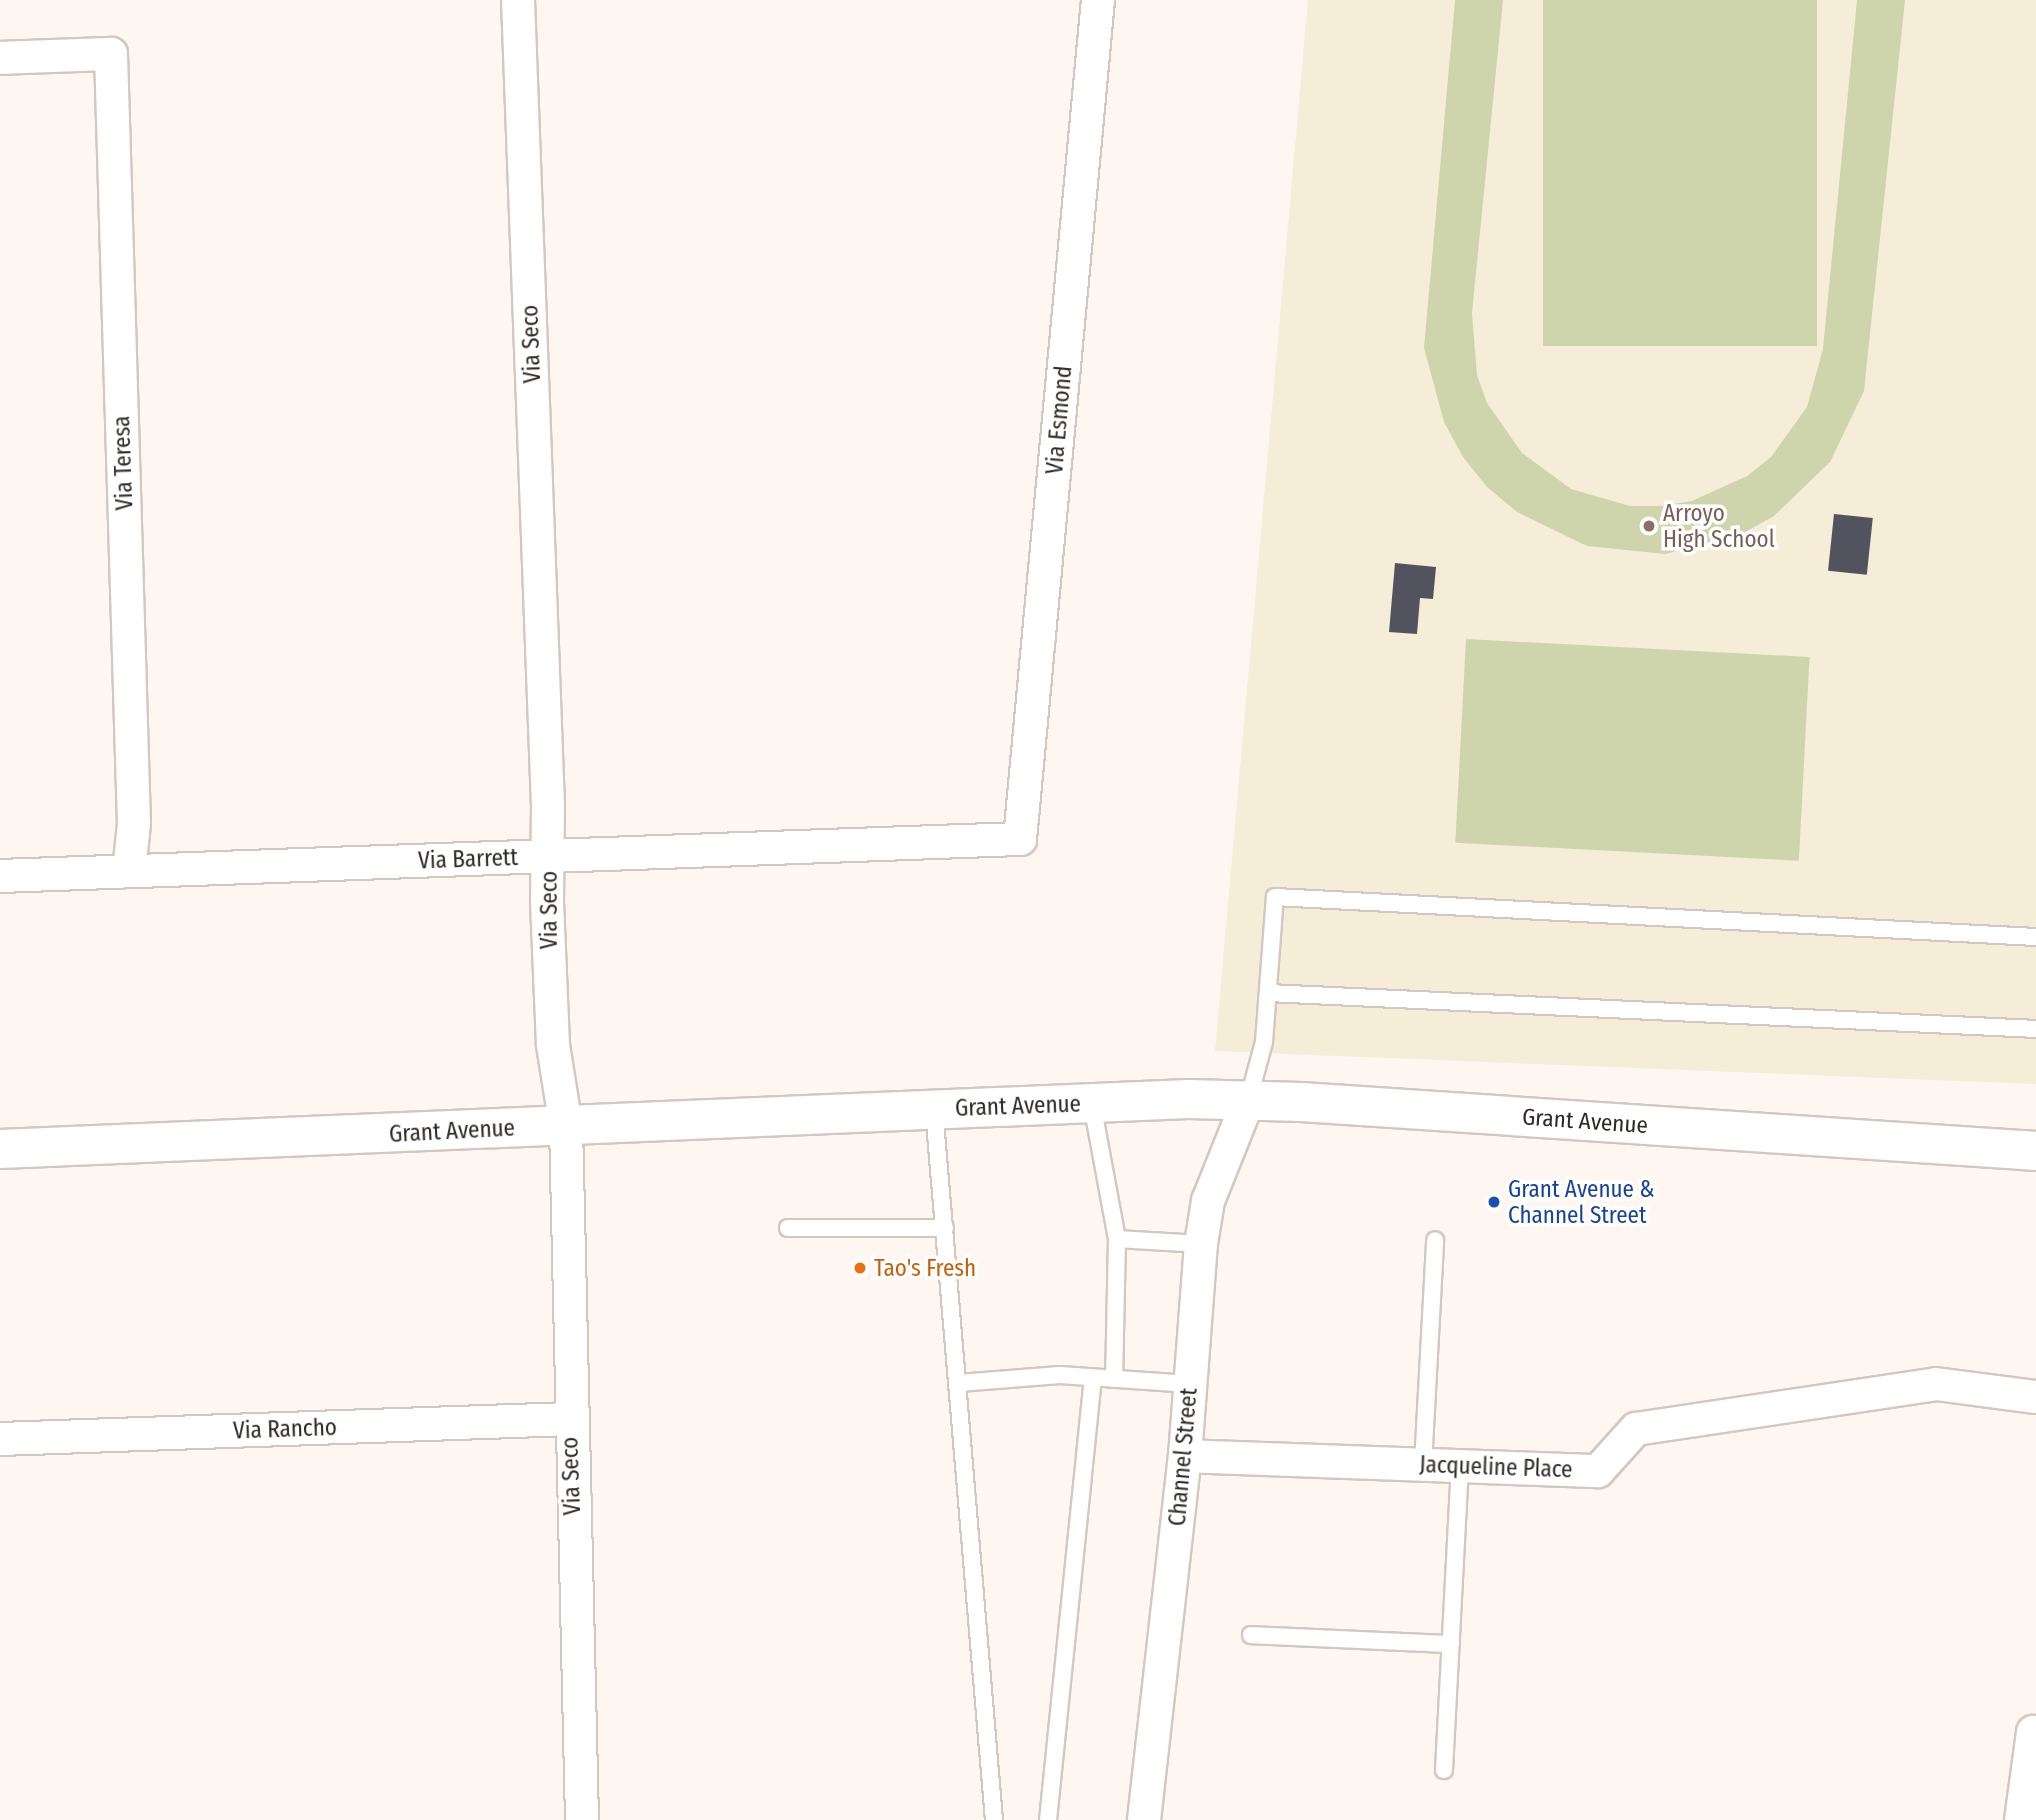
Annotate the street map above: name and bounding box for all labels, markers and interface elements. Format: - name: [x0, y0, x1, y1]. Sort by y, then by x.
- street label: Via Seco: [516, 304, 546, 384]
- street label: Via Esmond: [1041, 365, 1077, 475]
- street label: Via Teresa: [108, 415, 138, 511]
- place label: Arroyo High School: [1663, 499, 1775, 553]
- marker: Arroyo High School: [1641, 518, 1657, 534]
- street label: Via Barrett: [418, 843, 518, 875]
- street label: Via Seco: [535, 871, 563, 949]
- street label: Grant Avenue: [955, 1090, 1081, 1122]
- street label: Grant Avenue: [1521, 1103, 1649, 1139]
- street label: Grant Avenue: [388, 1114, 516, 1148]
- place label: Grant Avenue & Channel Street: [1508, 1175, 1655, 1229]
- marker: Grant Avenue & Channel Street: [1486, 1194, 1502, 1210]
- place label: Tao's Fresh: [874, 1254, 976, 1282]
- marker: Tao's Fresh: [852, 1260, 868, 1276]
- street label: Channel Street: [1163, 1387, 1203, 1527]
- street label: Via Rancho: [233, 1413, 337, 1445]
- street label: Via Seco: [556, 1436, 586, 1516]
- street label: Jacqueline Place: [1419, 1451, 1573, 1483]

